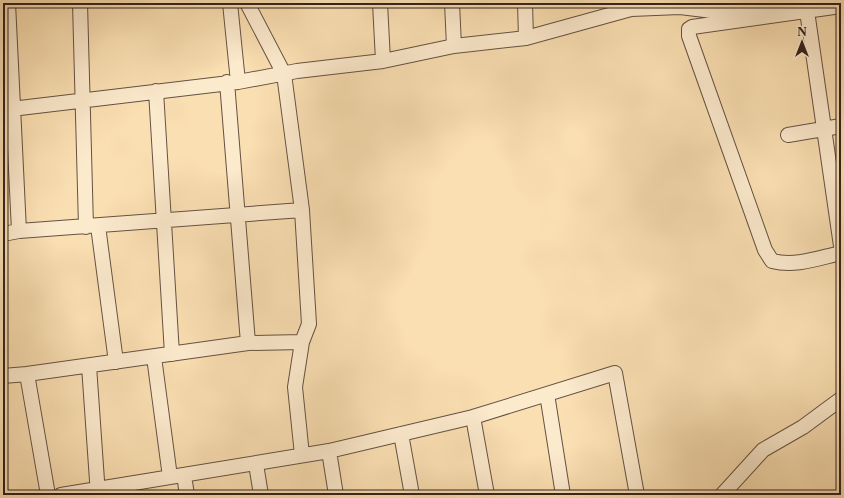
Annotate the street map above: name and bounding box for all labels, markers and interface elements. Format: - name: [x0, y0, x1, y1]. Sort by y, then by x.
- north arrow: [782, 22, 822, 62]
- text: N: [797, 25, 807, 39]

